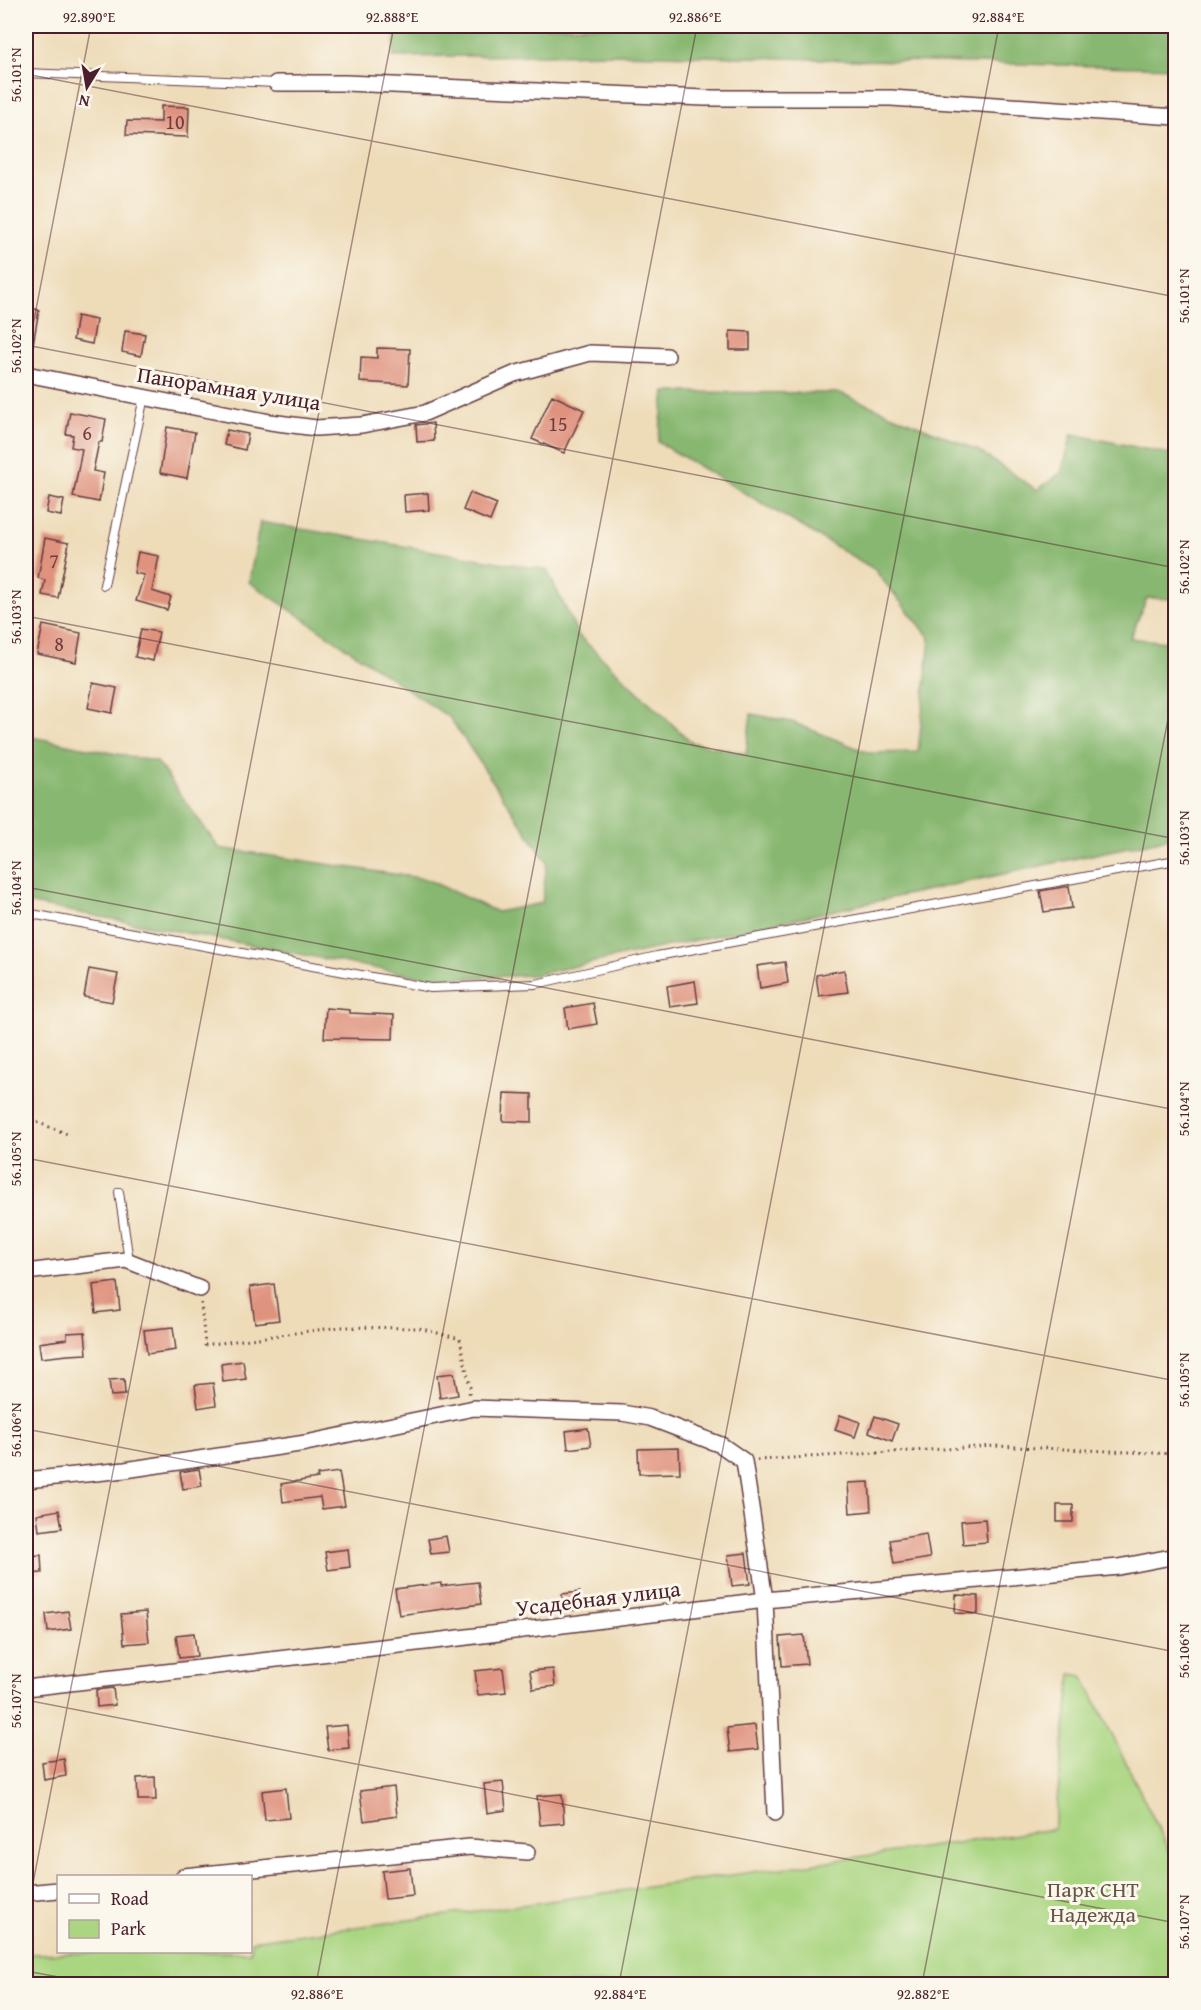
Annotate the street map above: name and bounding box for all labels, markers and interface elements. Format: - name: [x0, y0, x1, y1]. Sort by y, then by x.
- text: 92.890°E: [63, 6, 116, 27]
- text: 92.888°E: [366, 6, 419, 27]
- text: 92.886°E: [669, 6, 722, 27]
- text: 92.884°E: [972, 6, 1025, 27]
- text: 56.101°N: [5, 47, 26, 102]
- north arrow: [57, 57, 117, 117]
- text: N: [76, 89, 92, 115]
- house number: 10: [165, 107, 185, 136]
- text: 56.101°N: [1173, 268, 1194, 323]
- text: 56.102°N: [5, 318, 26, 373]
- street label: Панорамная улица: [135, 358, 324, 418]
- house number: 15: [548, 409, 568, 438]
- house number: 6: [82, 418, 92, 447]
- text: 56.102°N: [1173, 539, 1194, 594]
- house number: 7: [49, 546, 59, 575]
- text: 56.103°N: [5, 589, 26, 644]
- house number: 8: [54, 629, 64, 658]
- text: 56.103°N: [1173, 810, 1194, 865]
- text: 56.104°N: [5, 860, 26, 915]
- text: 56.104°N: [1173, 1081, 1194, 1136]
- text: 56.105°N: [5, 1131, 26, 1186]
- text: 56.105°N: [1173, 1352, 1194, 1407]
- text: 56.106°N: [5, 1402, 26, 1457]
- street label: Усадебная улица: [514, 1572, 683, 1624]
- text: 56.106°N: [1173, 1623, 1194, 1678]
- text: 56.107°N: [5, 1673, 26, 1728]
- park label: Парк СНТ Надежда: [1047, 1873, 1139, 1930]
- legend: [57, 1875, 252, 1953]
- text: Road: [111, 1885, 149, 1912]
- text: 56.107°N: [1173, 1894, 1194, 1949]
- text: Park: [111, 1915, 147, 1942]
- text: 92.886°E: [291, 1983, 344, 2004]
- text: 92.884°E: [594, 1983, 647, 2004]
- text: 92.882°E: [897, 1983, 950, 2004]

